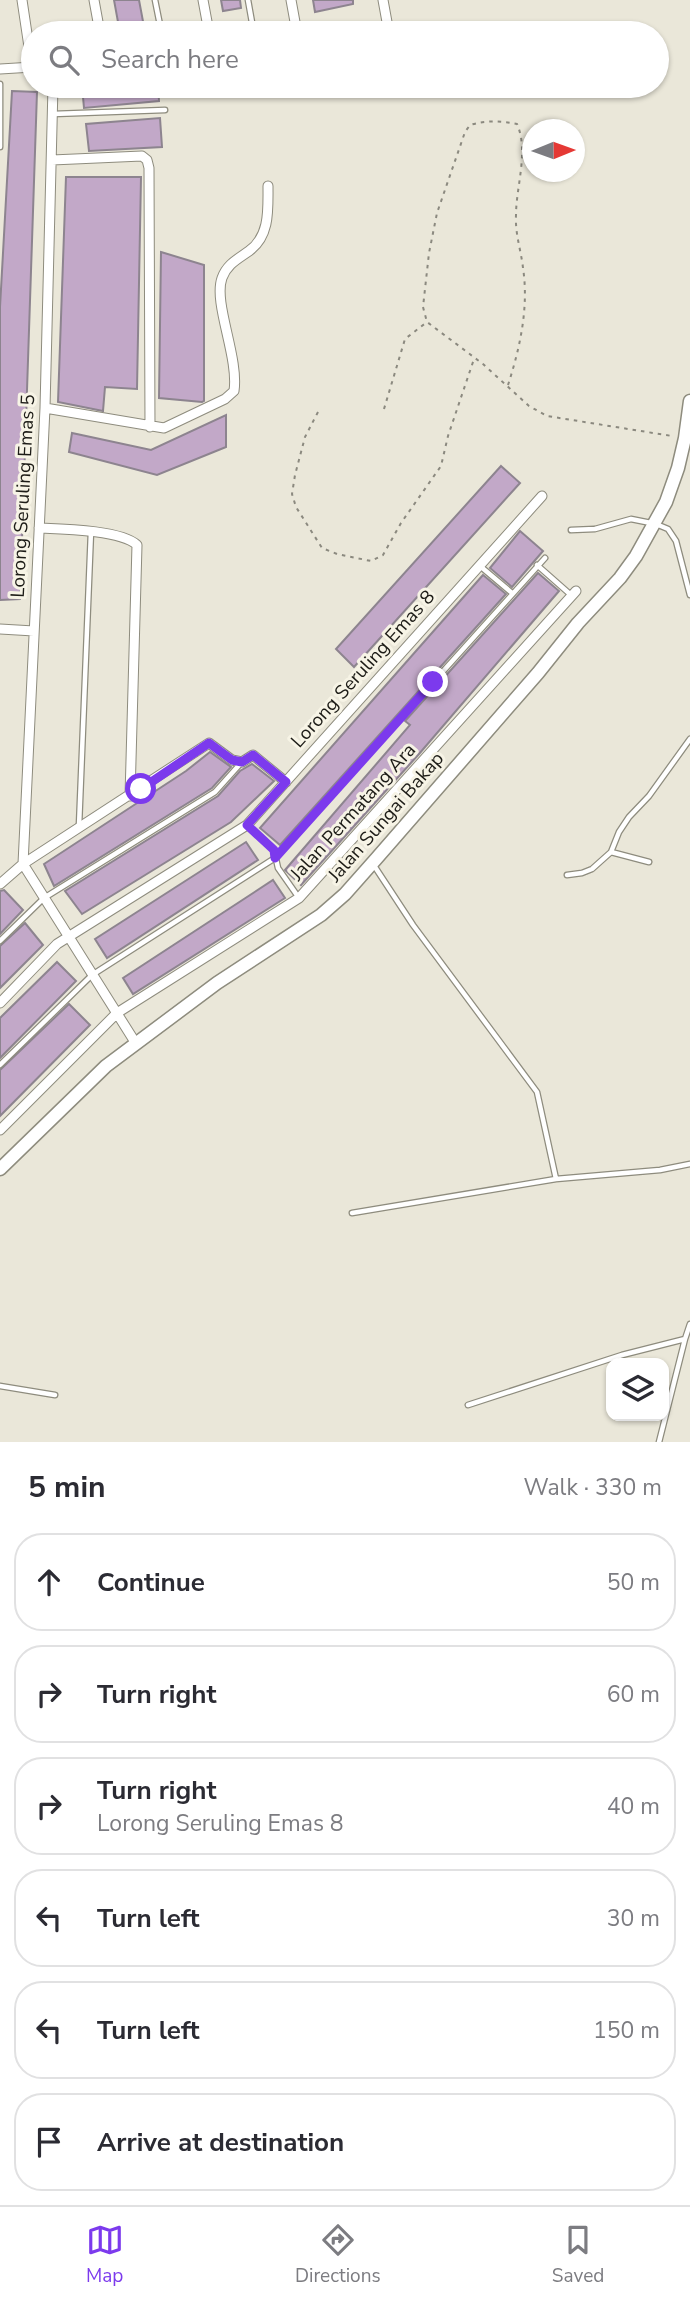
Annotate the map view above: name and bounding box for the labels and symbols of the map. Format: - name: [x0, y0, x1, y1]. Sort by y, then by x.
- north arrow: [522, 119, 585, 182]
- street label: Lorong Seruling Emas 5: [5, 394, 41, 598]
- street label: Lorong Seruling Emas 8: [285, 585, 441, 753]
- route end: [417, 666, 448, 697]
- street label: Jalan Permatang Ara: [284, 738, 422, 887]
- street label: Jalan Sungai Bakap: [322, 746, 450, 888]
- route start: [125, 773, 156, 804]

